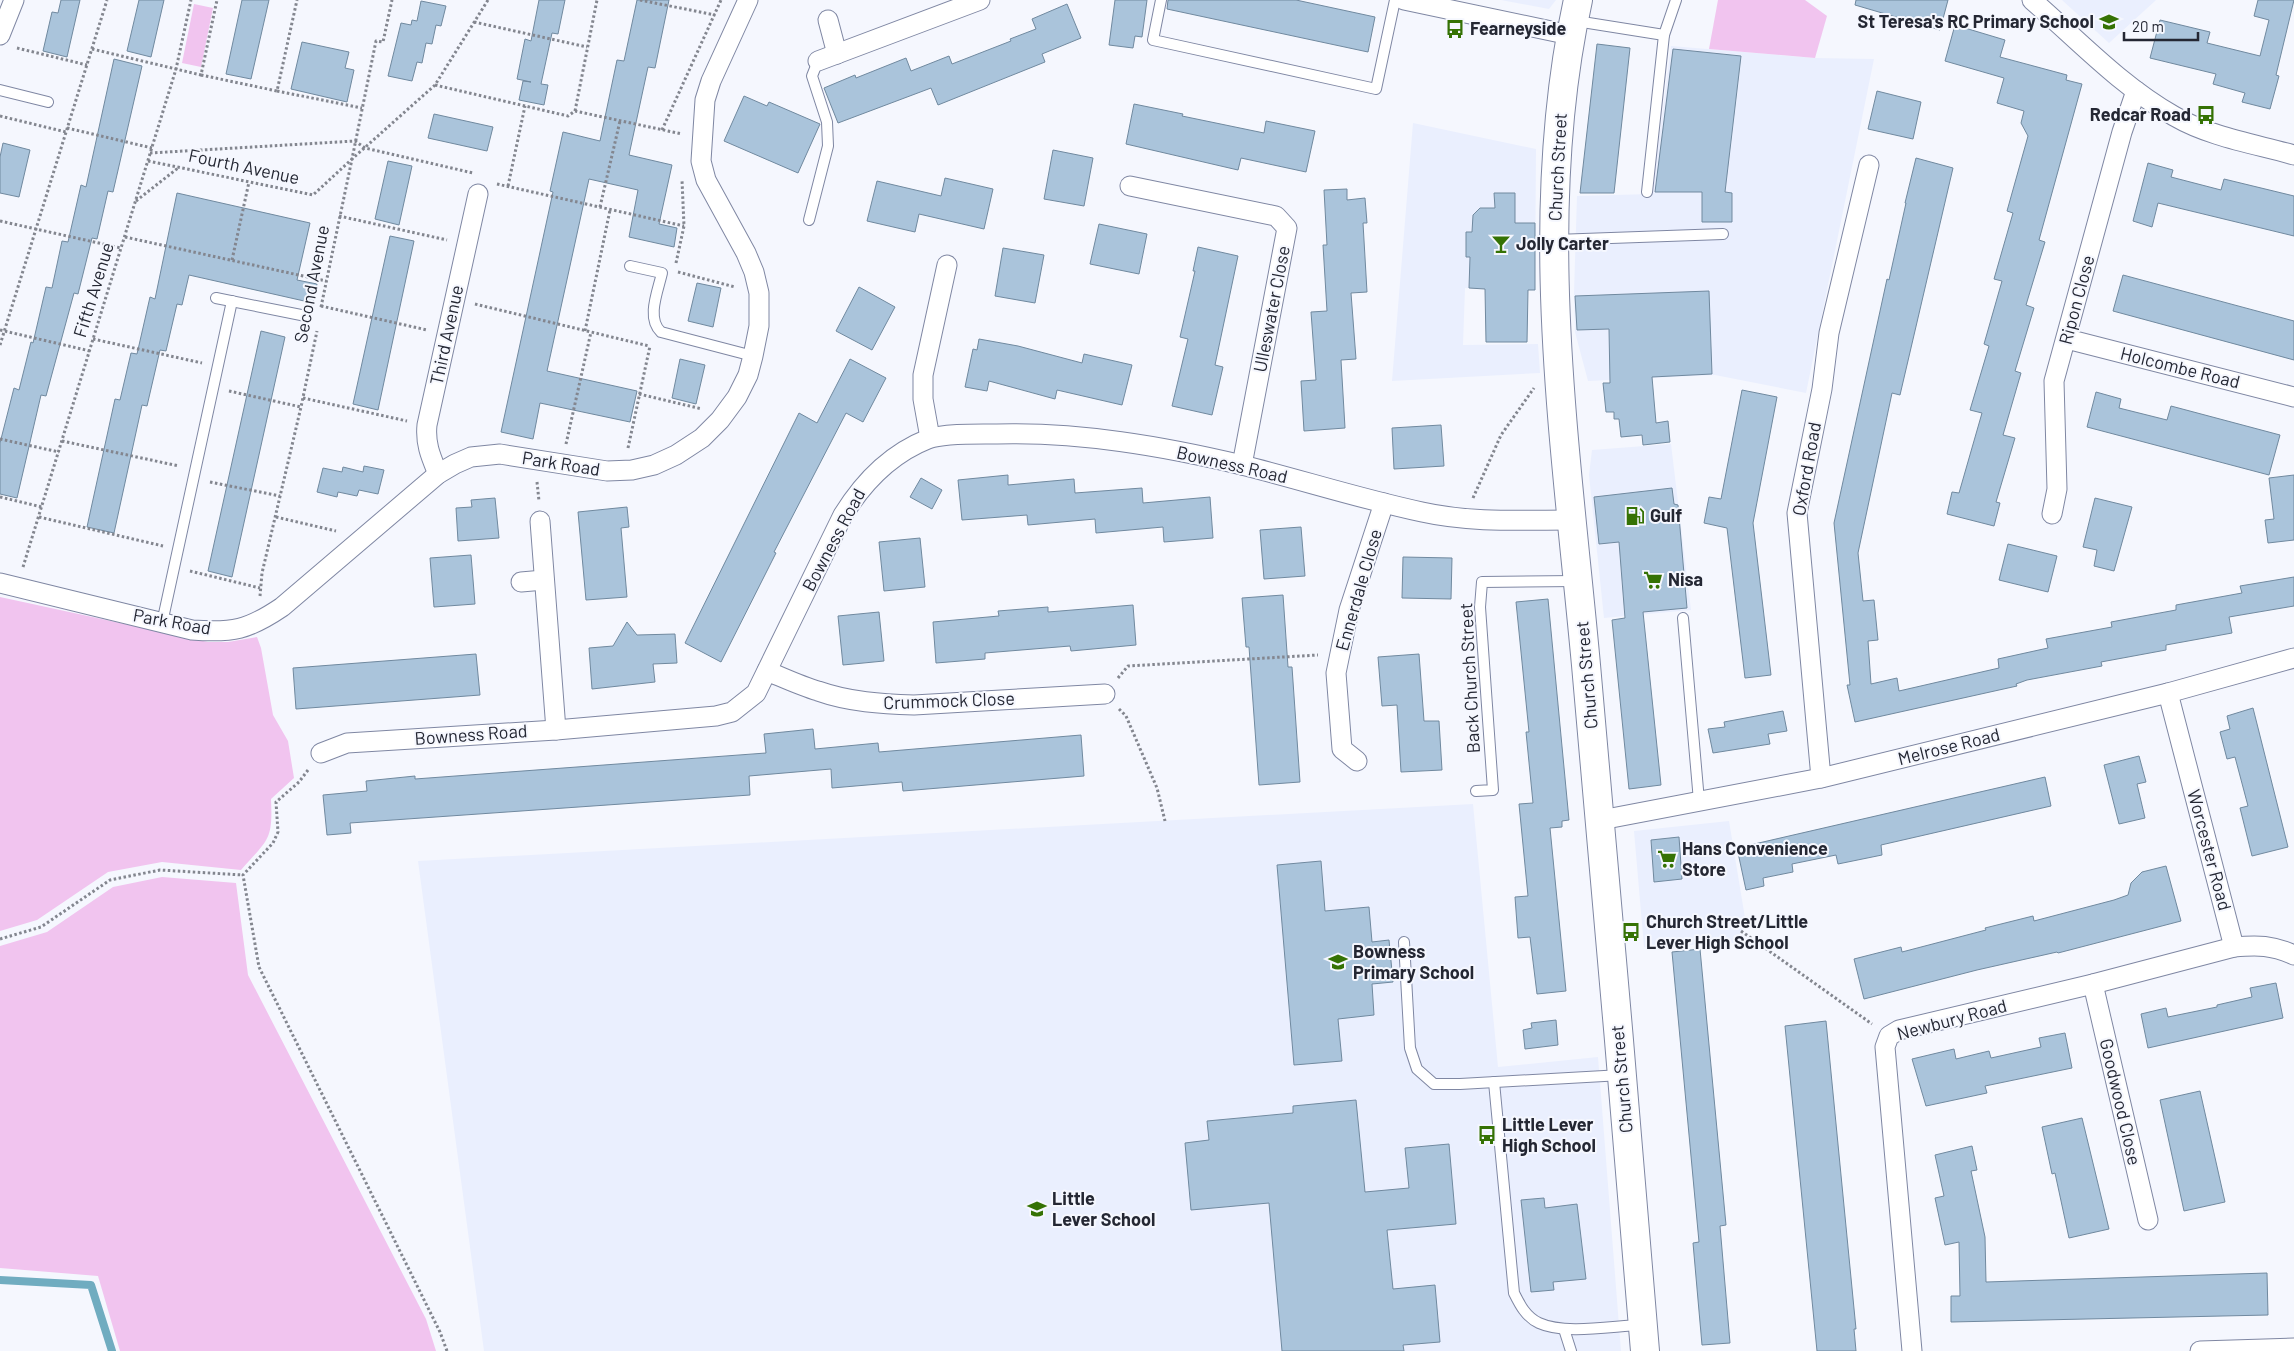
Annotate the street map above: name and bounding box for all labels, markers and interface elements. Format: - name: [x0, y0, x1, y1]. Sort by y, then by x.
- place label: St Teresa's RC Primary School: [1858, 10, 2094, 32]
- scale bar: [2124, 10, 2198, 42]
- school or university icon: St Teresa's RC Primary School: [2098, 11, 2120, 33]
- place label: Fearneyside: [1470, 17, 1567, 39]
- text: 20 m: [2132, 17, 2164, 35]
- bus stop icon: Fearneyside: [1444, 18, 1466, 40]
- place label: Redcar Road: [2090, 103, 2191, 125]
- bus stop icon: Redcar Road: [2195, 104, 2217, 126]
- street label: Church Street: [1543, 112, 1571, 222]
- street label: Fourth Avenue: [187, 144, 302, 189]
- street label: Second Avenue: [289, 223, 333, 345]
- place label: Jolly Carter: [1516, 232, 1609, 254]
- bar icon: Jolly Carter: [1490, 233, 1512, 255]
- street label: Fifth Avenue: [68, 239, 118, 340]
- street label: Ulleswater Close: [1248, 244, 1294, 374]
- street label: Ripon Close: [2054, 253, 2099, 347]
- street label: Third Avenue: [425, 283, 467, 387]
- street label: Holcombe Road: [2118, 342, 2242, 393]
- street label: Oxford Road: [1787, 420, 1825, 517]
- street label: Bowness Road: [1175, 441, 1290, 487]
- street label: Park Road: [521, 446, 602, 480]
- street label: Bowness Road: [797, 484, 869, 595]
- place label: Gulf: [1650, 504, 1682, 526]
- fuel station icon: Gulf: [1624, 505, 1646, 527]
- street label: Ennerdale Close: [1330, 526, 1386, 653]
- place label: Nisa: [1668, 568, 1703, 590]
- supermarket icon: Nisa: [1642, 569, 1664, 591]
- street label: Back Church Street: [1454, 602, 1484, 754]
- street label: Park Road: [131, 603, 213, 639]
- street label: Church Street: [1570, 620, 1602, 730]
- street label: Crummock Close: [883, 687, 1015, 713]
- street label: Bowness Road: [414, 719, 528, 749]
- street label: Melrose Road: [1895, 723, 2002, 769]
- street label: Worcester Road: [2183, 787, 2237, 913]
- place label: Hans Convenience Store: [1682, 837, 1828, 880]
- supermarket icon: Hans Convenience Store: [1656, 848, 1678, 870]
- place label: Church Street/Little Lever High School: [1646, 910, 1808, 953]
- bus stop icon: Church Street/Little Lever High School: [1620, 921, 1642, 943]
- place label: Bowness Primary School: [1353, 940, 1474, 983]
- school or university icon: Bowness Primary School: [1327, 951, 1349, 973]
- street label: Newbury Road: [1894, 994, 2009, 1044]
- street label: Church Street: [1605, 1024, 1637, 1134]
- street label: Goodwood Close: [2096, 1036, 2146, 1167]
- place label: Little Lever High School: [1502, 1113, 1596, 1156]
- bus stop icon: Little Lever High School: [1476, 1124, 1498, 1146]
- place label: Little Lever School: [1052, 1187, 1155, 1230]
- school or university icon: Little Lever School: [1026, 1198, 1048, 1220]

